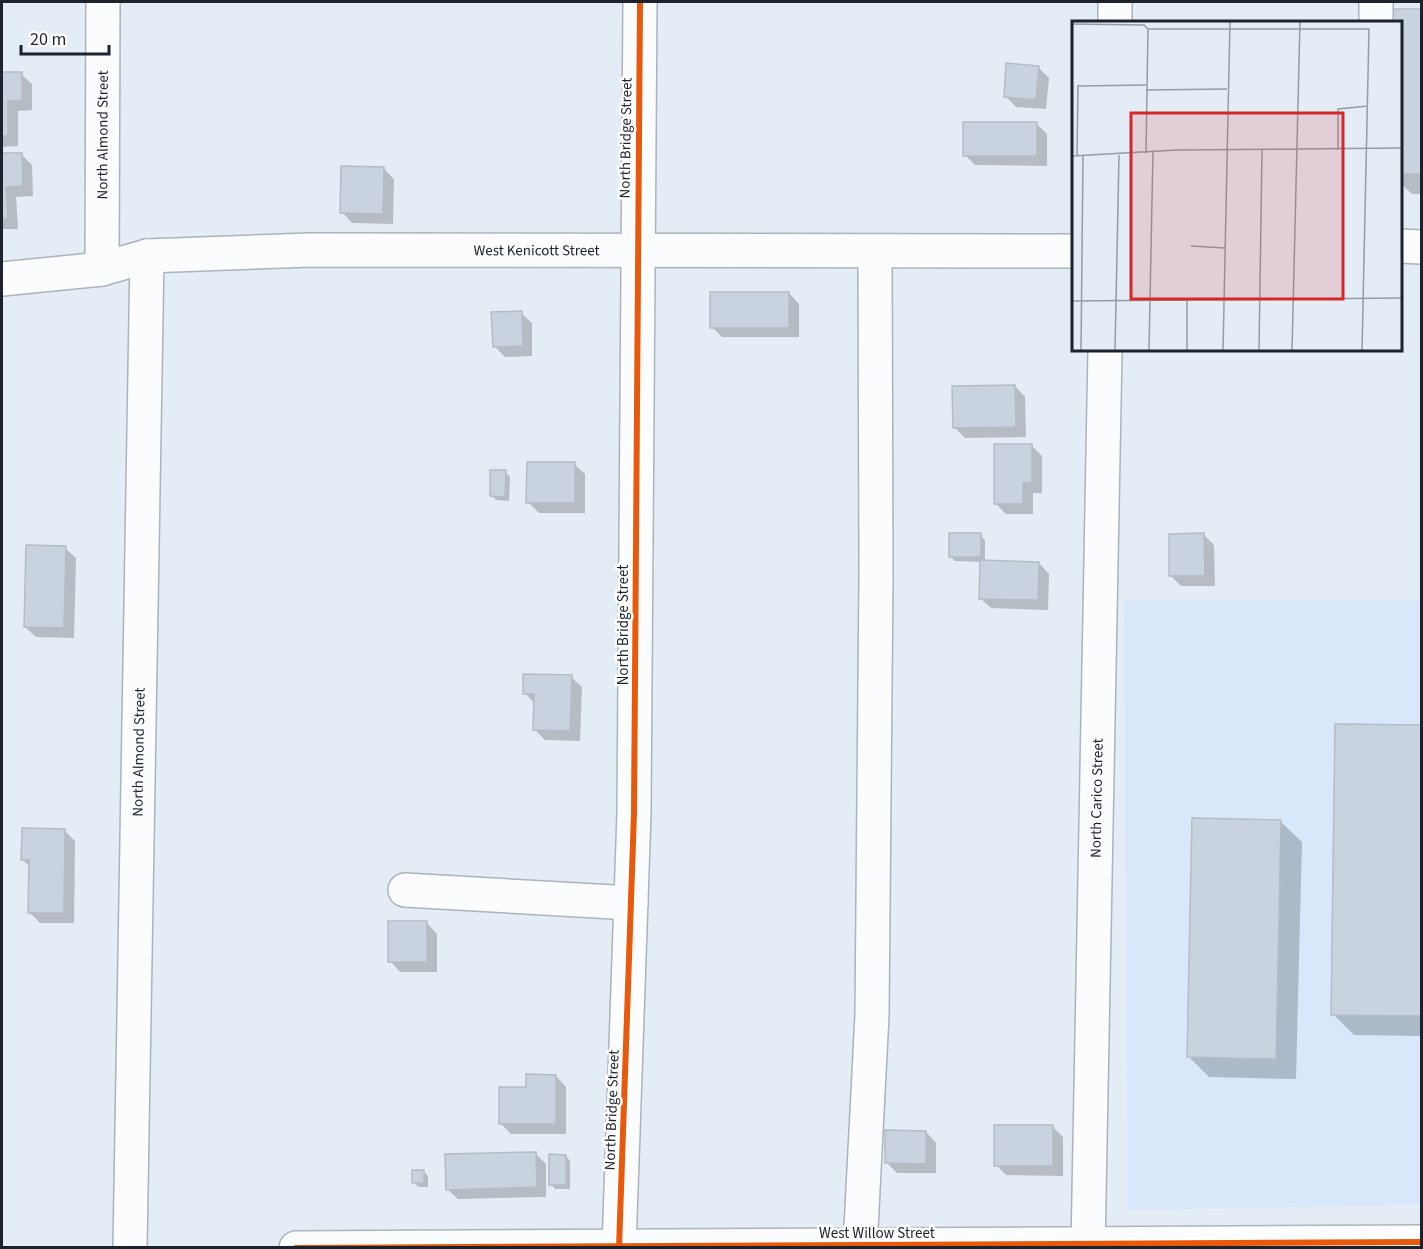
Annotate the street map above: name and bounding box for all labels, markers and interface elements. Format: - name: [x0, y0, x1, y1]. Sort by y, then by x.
- scale bar: [21, 18, 110, 56]
- inset map: [1072, 21, 1402, 351]
- text: 20 m: [30, 27, 66, 52]
- street label: North Almond Street: [92, 70, 113, 200]
- street label: North Bridge Street: [614, 77, 638, 199]
- street label: West Kenicott Street: [473, 240, 600, 261]
- street label: North Bridge Street: [613, 565, 634, 685]
- street label: North Almond Street: [127, 687, 150, 817]
- street label: North Carico Street: [1085, 738, 1108, 858]
- street label: North Bridge Street: [599, 1049, 625, 1171]
- street label: West Willow Street: [819, 1223, 935, 1244]

